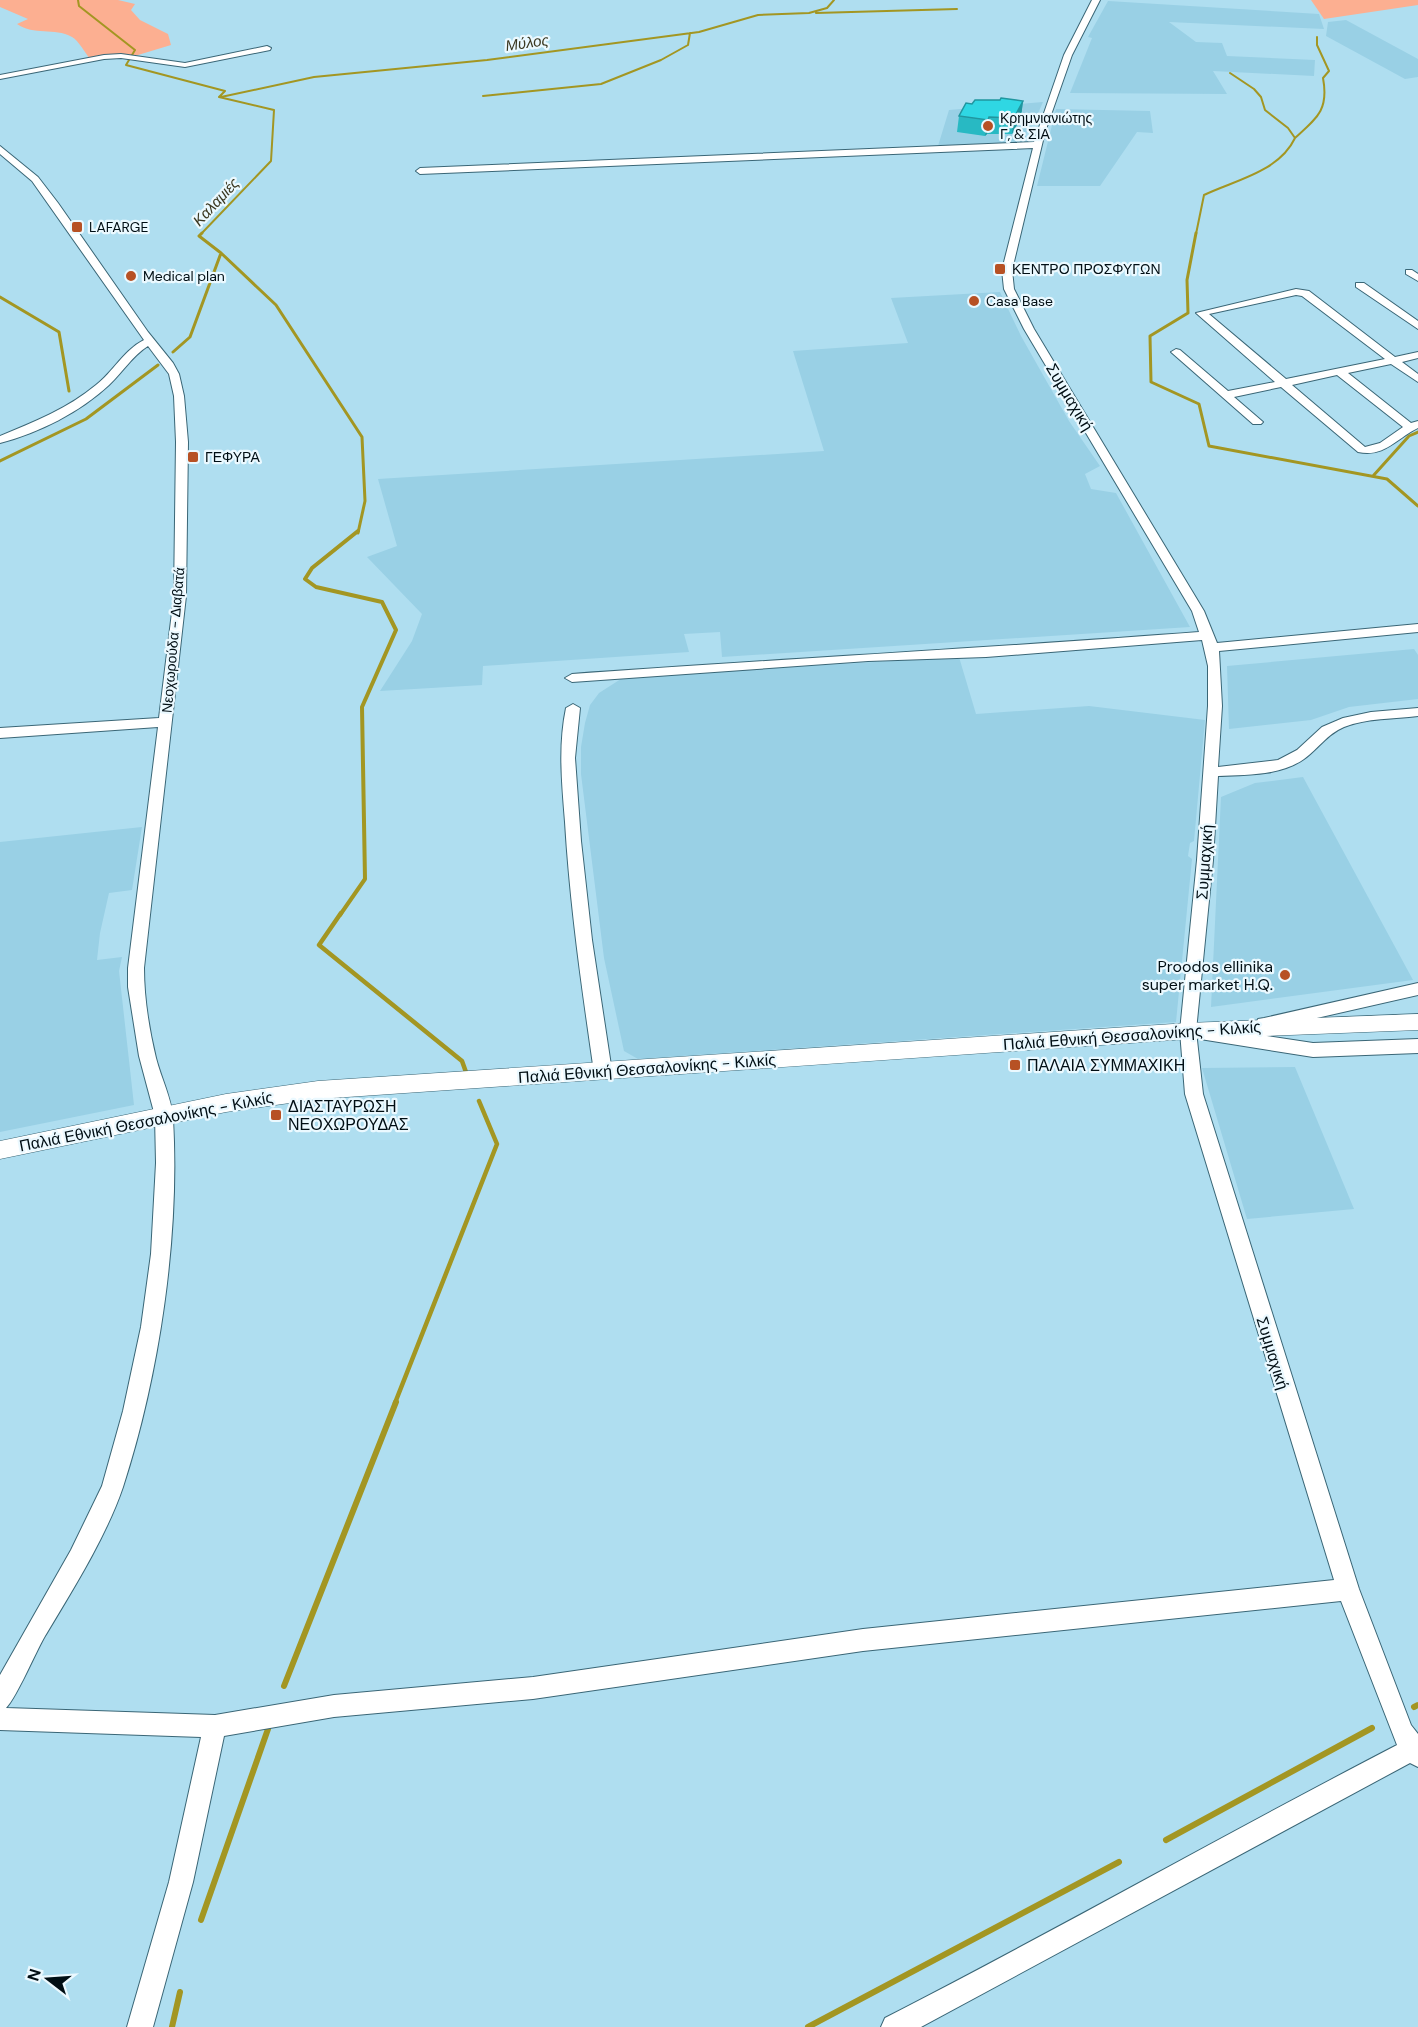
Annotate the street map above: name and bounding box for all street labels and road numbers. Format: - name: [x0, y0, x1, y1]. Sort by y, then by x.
- street label: Συμμαχική: [1041, 360, 1098, 435]
- street label: Νεοχωρούδα - Διαβατά: [158, 566, 188, 714]
- street label: Συμμαχική: [1191, 824, 1218, 900]
- street label: Παλιά Εθνική Θεσσαλονίκης - Κιλκίς: [1003, 1016, 1262, 1055]
- street label: Παλιά Εθνική Θεσσαλονίκης - Κιλκίς: [518, 1049, 777, 1088]
- street label: Παλιά Εθνική Θεσσαλονίκης - Κιλκίς: [17, 1086, 275, 1156]
- street label: Συμμαχική: [1251, 1314, 1294, 1392]

